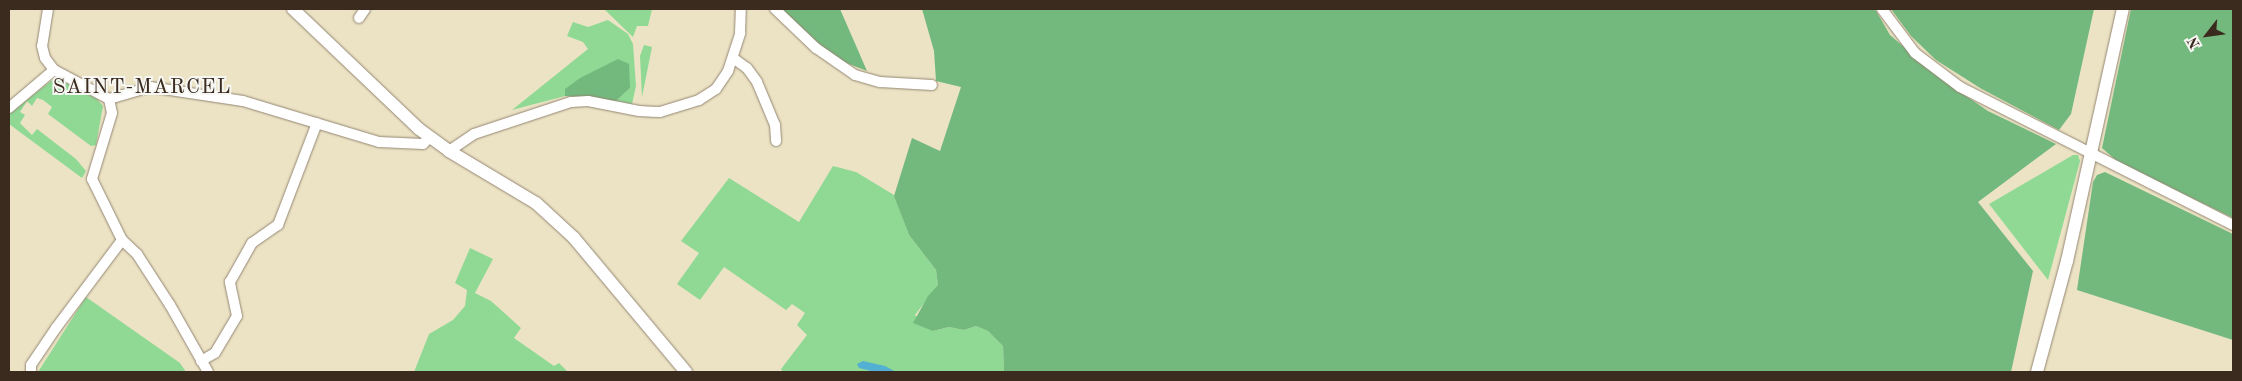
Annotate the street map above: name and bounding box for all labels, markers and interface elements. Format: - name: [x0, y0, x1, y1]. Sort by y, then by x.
- north arrow: [2182, 10, 2232, 60]
- text: N: [2185, 34, 2203, 51]
- district label: SAINT-MARCEL: [51, 75, 233, 101]

